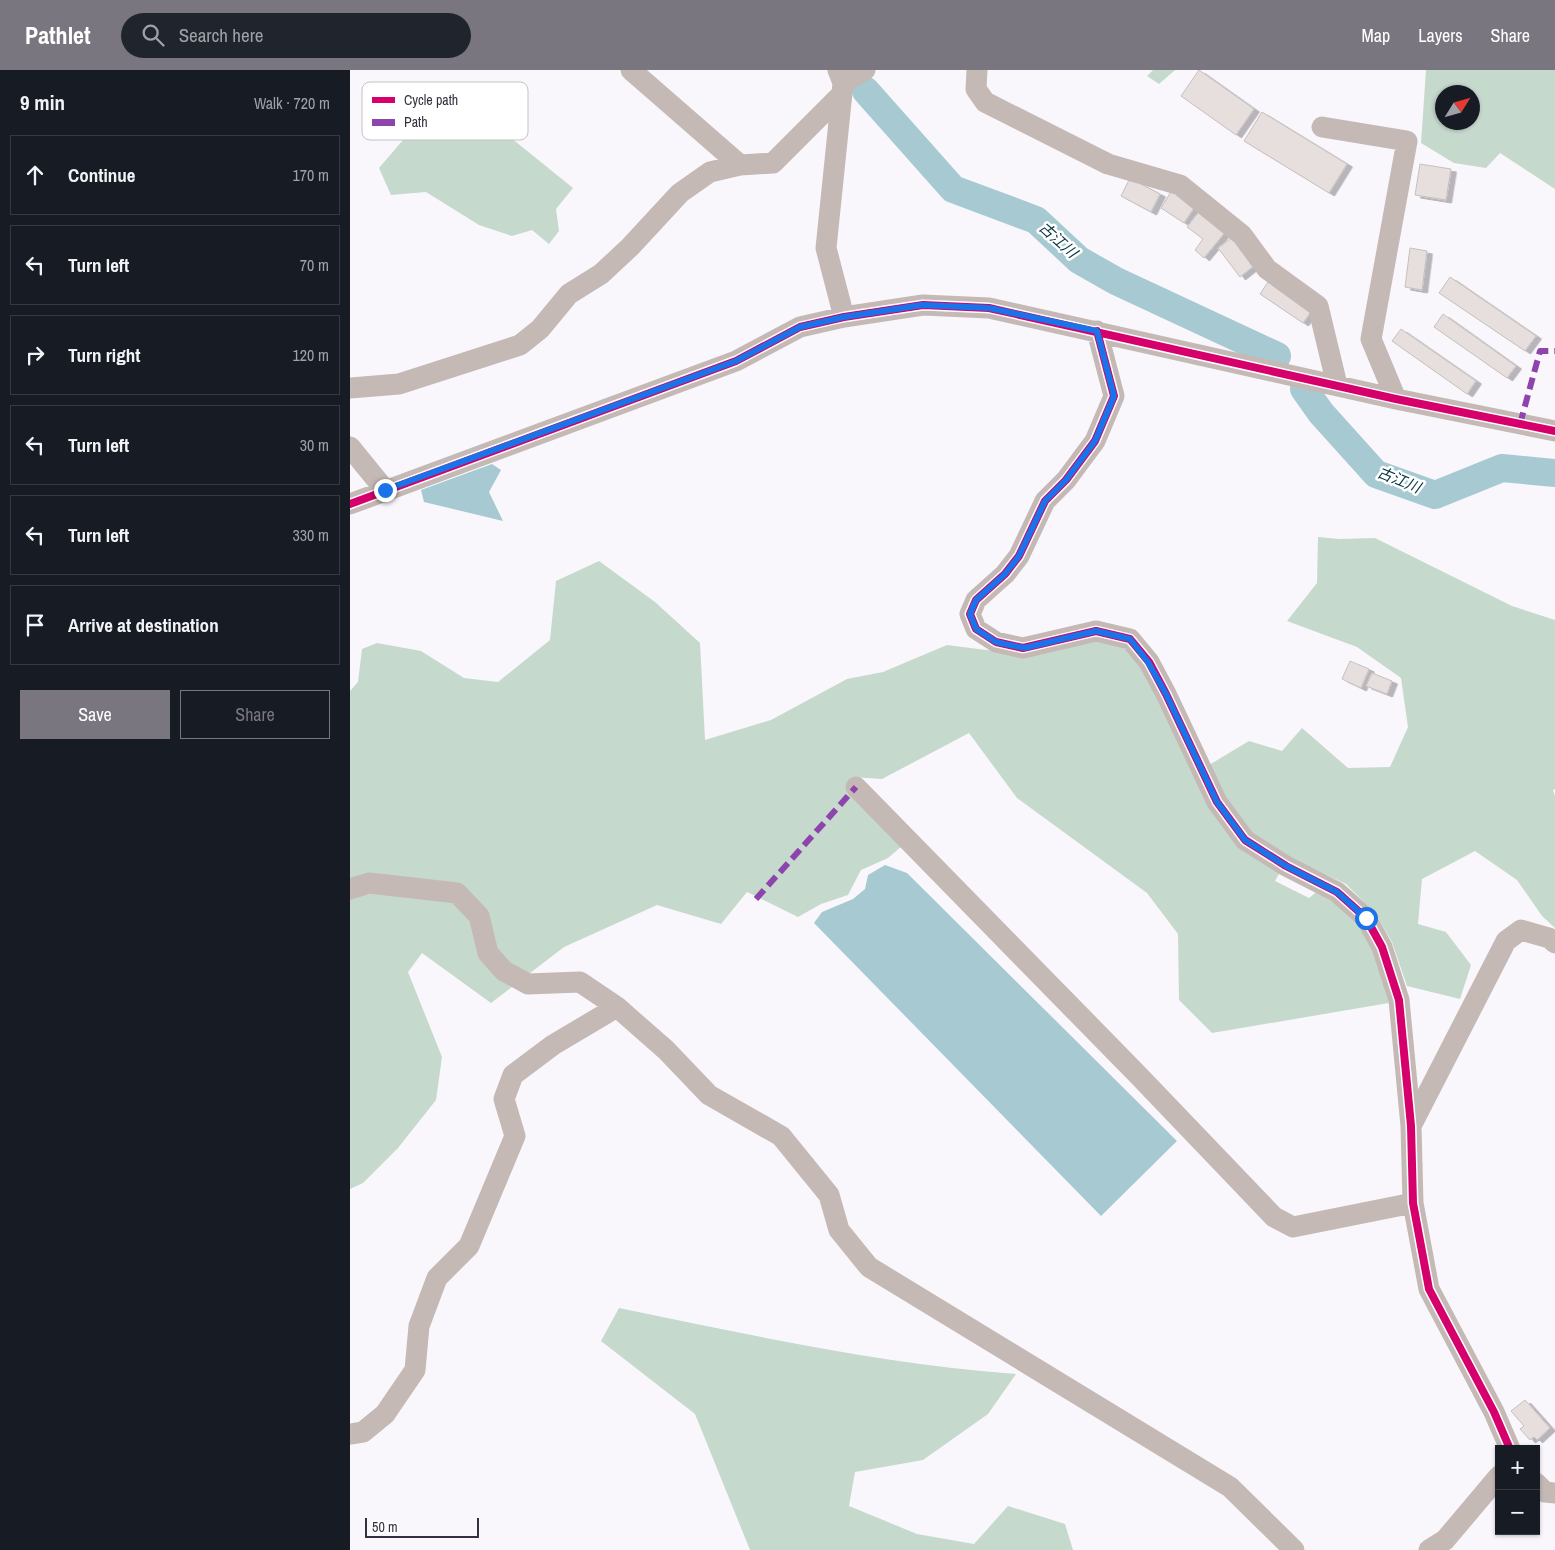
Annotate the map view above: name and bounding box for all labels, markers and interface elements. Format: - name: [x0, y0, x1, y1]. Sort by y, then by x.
- search box: [121, 13, 471, 58]
- text: Pathlet: [25, 19, 91, 51]
- icon: search: [139, 21, 167, 49]
- text: Search here: [179, 22, 264, 48]
- text: Map: [1362, 23, 1390, 48]
- text: Layers: [1418, 23, 1463, 48]
- text: Share: [1491, 23, 1530, 48]
- legend: [362, 82, 528, 140]
- north arrow: [1435, 85, 1480, 130]
- text: 9 min: [20, 88, 65, 117]
- text: Cycle path: [404, 91, 458, 109]
- text: Walk · 720 m: [254, 92, 330, 114]
- text: Path: [404, 113, 428, 131]
- icon: ahead: [21, 161, 49, 189]
- text: Continue: [68, 162, 136, 188]
- text: 170 m: [293, 164, 329, 186]
- water label: 古江川: [1035, 217, 1084, 264]
- icon: left: [21, 251, 49, 279]
- text: Turn left: [68, 252, 129, 278]
- text: 70 m: [300, 254, 329, 276]
- icon: right: [21, 341, 49, 369]
- text: Turn right: [68, 342, 140, 368]
- text: 120 m: [293, 344, 329, 366]
- icon: left: [21, 431, 49, 459]
- text: Turn left: [68, 432, 129, 458]
- text: 30 m: [300, 434, 329, 456]
- water label: 古江川: [1374, 461, 1426, 498]
- route end: [374, 479, 397, 502]
- icon: left: [21, 521, 49, 549]
- text: Turn left: [68, 522, 129, 548]
- text: 330 m: [293, 524, 329, 546]
- icon: arrive: [21, 611, 49, 639]
- text: Arrive at destination: [68, 612, 219, 638]
- button: Save: [20, 690, 170, 739]
- button: Share: [180, 690, 330, 739]
- route start: [1355, 907, 1378, 930]
- map controls: [1495, 1445, 1540, 1535]
- button: +: [1495, 1445, 1540, 1490]
- button: −: [1495, 1490, 1540, 1535]
- scale bar: [365, 1515, 479, 1538]
- text: 50 m: [372, 1518, 398, 1536]

